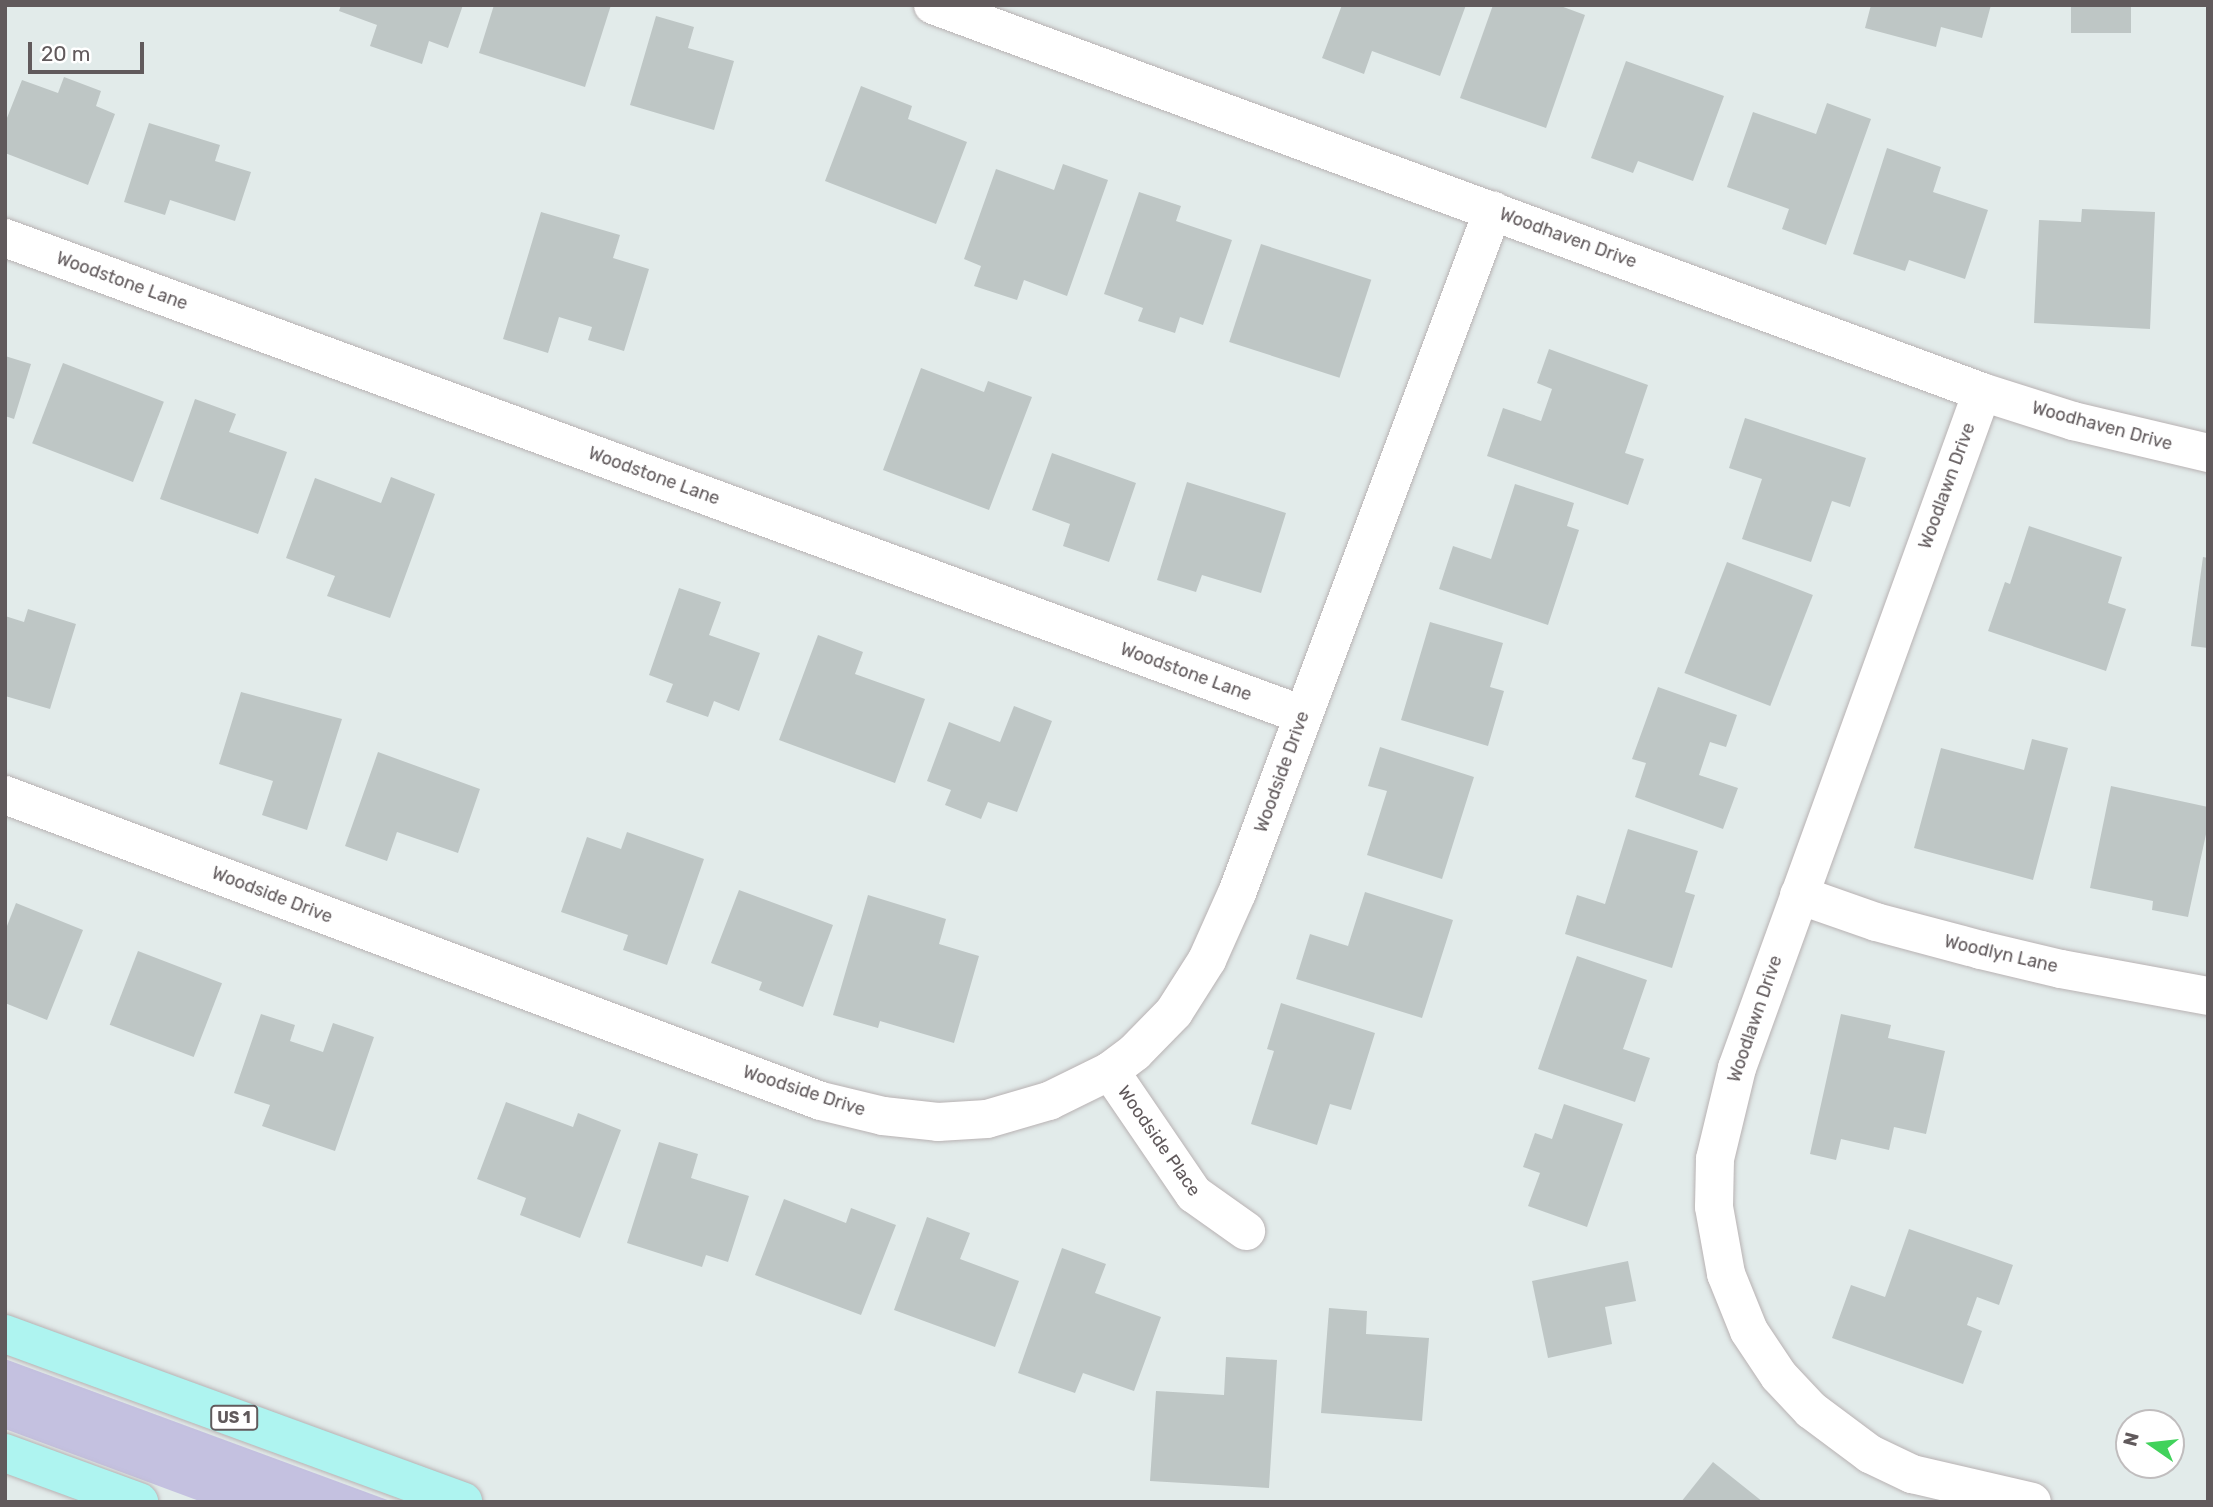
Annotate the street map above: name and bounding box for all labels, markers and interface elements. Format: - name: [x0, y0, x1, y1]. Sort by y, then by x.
- scale bar: [32, 28, 147, 72]
- text: 20 m: [41, 41, 90, 66]
- street label: Woodhaven Drive: [1496, 203, 1640, 273]
- street label: Woodstone Lane: [53, 247, 191, 315]
- street label: Woodhaven Drive: [2029, 397, 2175, 455]
- street label: Woodlawn Drive: [1914, 420, 1980, 552]
- street label: Woodstone Lane: [585, 442, 723, 510]
- street label: Woodstone Lane: [1117, 638, 1255, 706]
- street label: Woodside Drive: [1250, 708, 1314, 836]
- street label: Woodside Drive: [209, 862, 335, 928]
- street label: Woodlyn Lane: [1942, 930, 2060, 978]
- street label: Woodlawn Drive: [1723, 953, 1787, 1085]
- street label: Woodside Drive: [740, 1061, 868, 1121]
- street label: Woodside Place: [1113, 1082, 1205, 1200]
- road number: US 1: [210, 1406, 258, 1430]
- north arrow: [2115, 1409, 2185, 1479]
- text: N: [2118, 1430, 2144, 1449]

